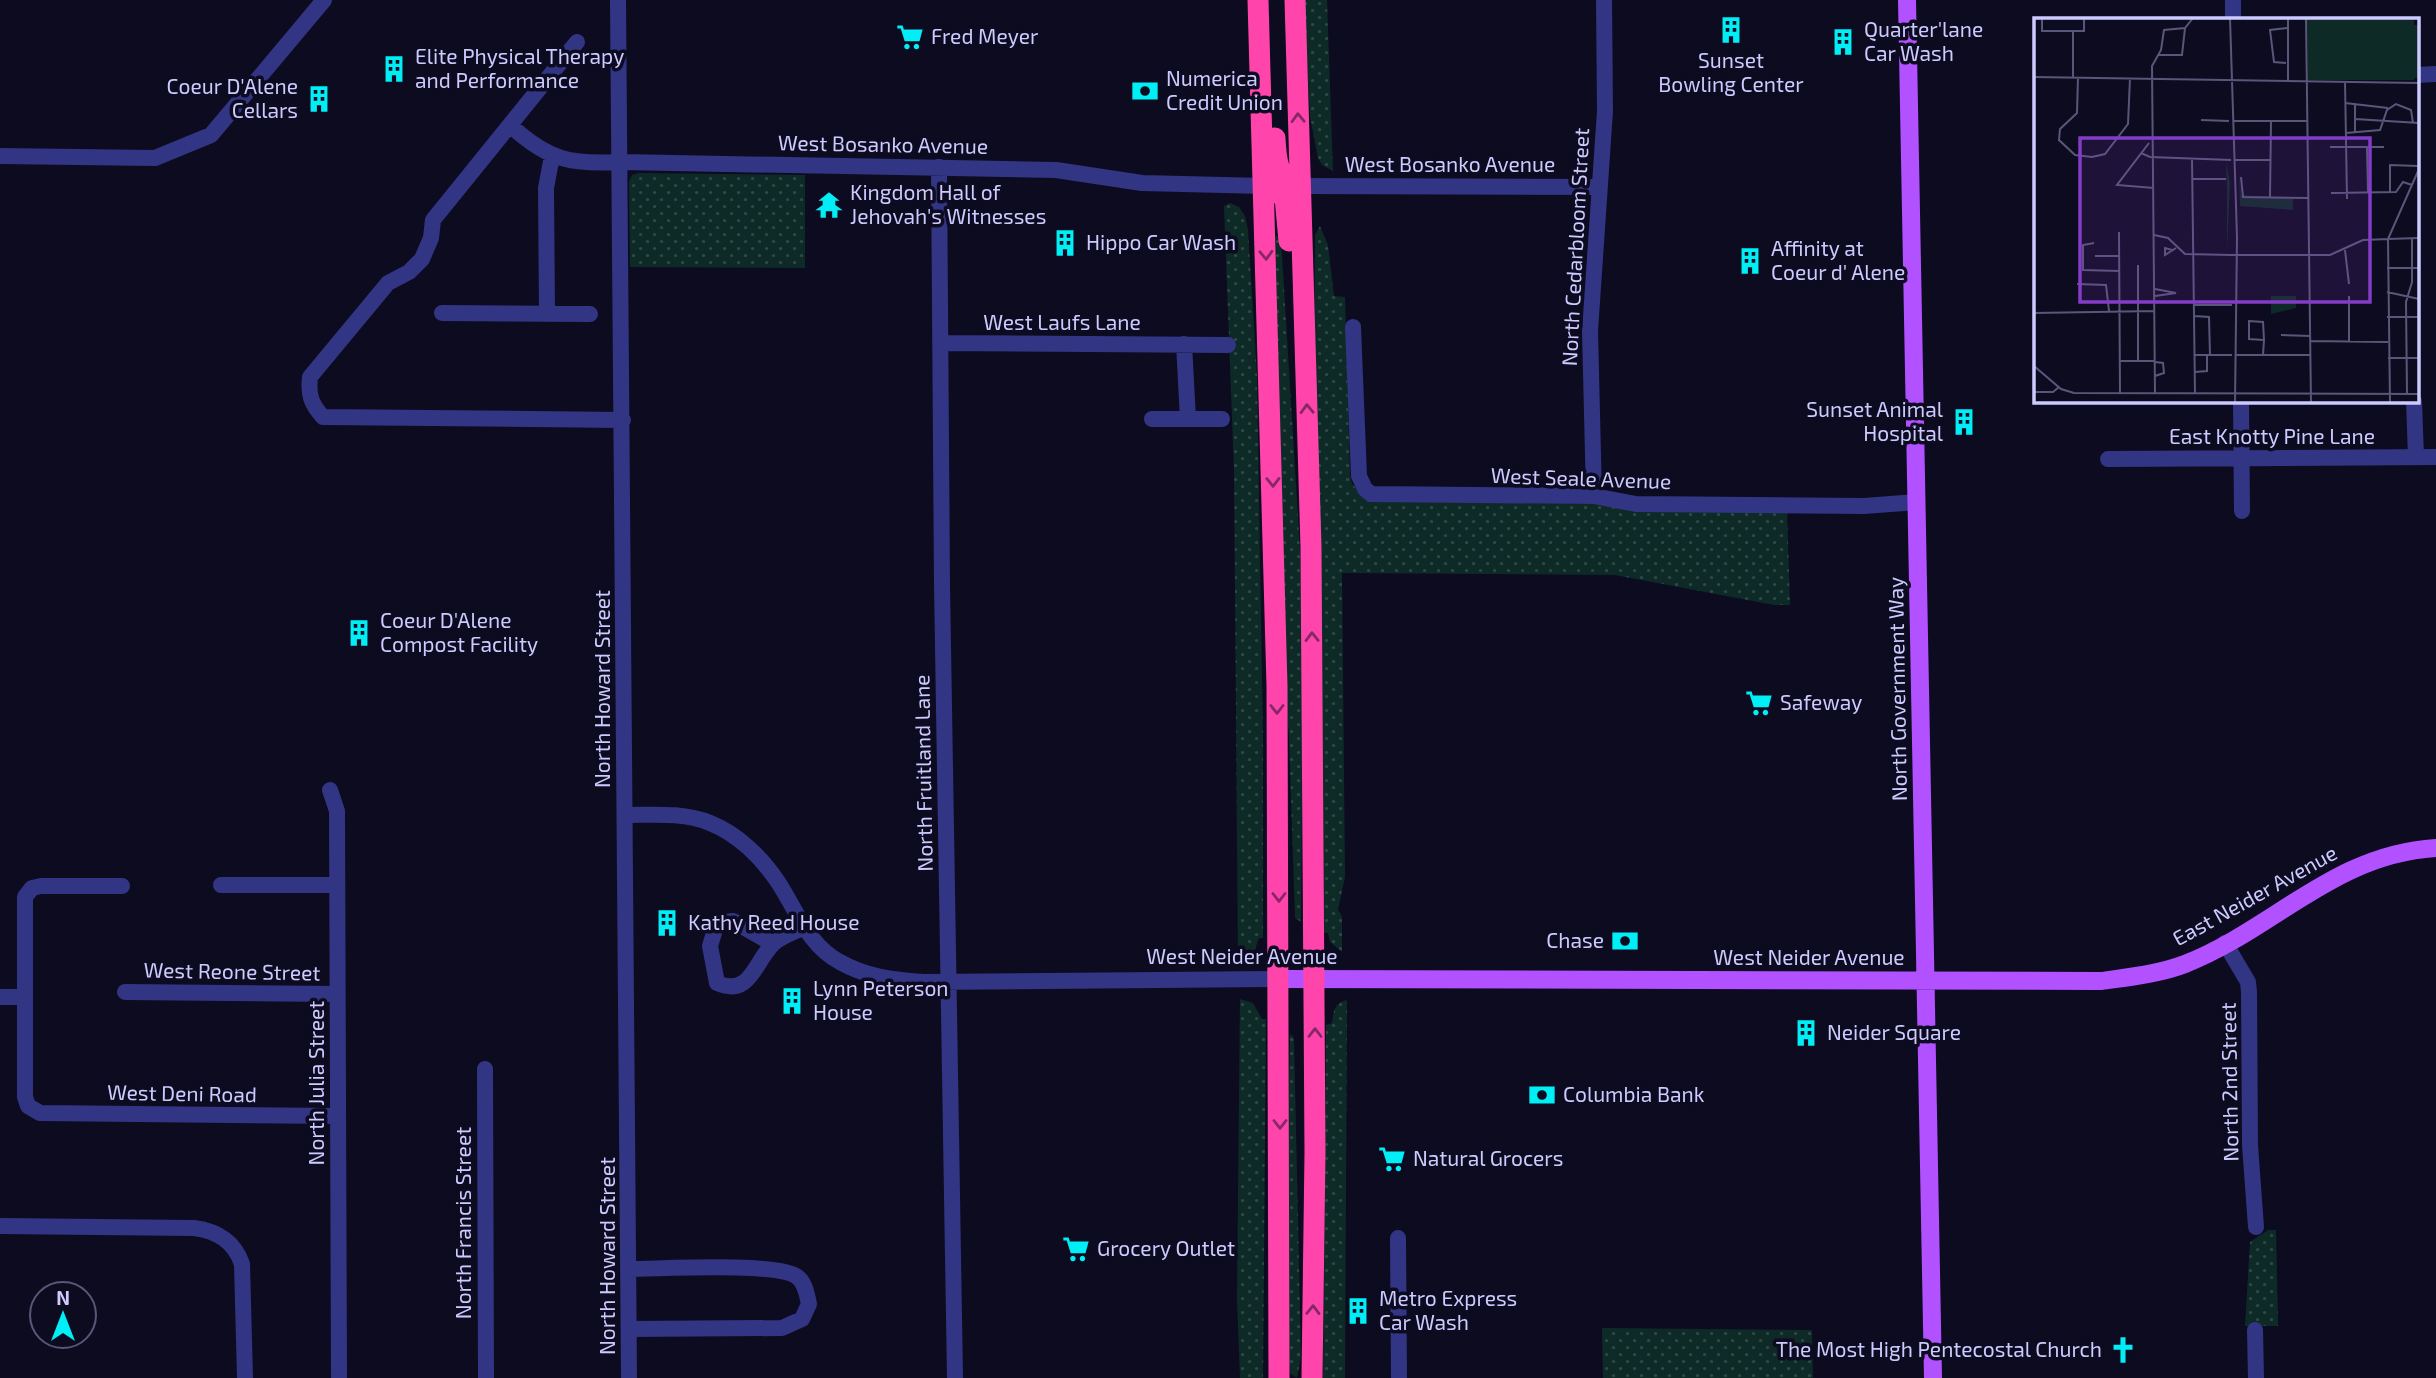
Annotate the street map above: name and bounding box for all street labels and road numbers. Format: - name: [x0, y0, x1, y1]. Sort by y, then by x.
- street label: North Cedarbloom Street: [1556, 127, 1593, 367]
- street label: West Bosanko Avenue: [778, 129, 988, 158]
- street label: West Bosanko Avenue: [1345, 151, 1555, 176]
- street label: West Laufs Lane: [983, 309, 1141, 334]
- street label: East Knotty Pine Lane: [2169, 423, 2375, 448]
- street label: West Seale Avenue: [1490, 462, 1672, 493]
- street label: North Government Way: [1882, 577, 1911, 801]
- street label: North Howard Street: [589, 590, 614, 788]
- street label: North Fruitland Lane: [908, 674, 937, 872]
- street label: East Neider Avenue: [2168, 839, 2341, 950]
- street label: West Neider Avenue: [1146, 943, 1338, 968]
- street label: West Neider Avenue: [1713, 944, 1905, 969]
- street label: West Reone Street: [143, 956, 321, 985]
- street label: North Julia Street: [303, 1001, 328, 1165]
- street label: North 2nd Street: [2215, 1002, 2242, 1162]
- street label: West Deni Road: [107, 1079, 257, 1106]
- street label: North Francis Street: [450, 1127, 475, 1319]
- street label: North Howard Street: [594, 1157, 619, 1355]

